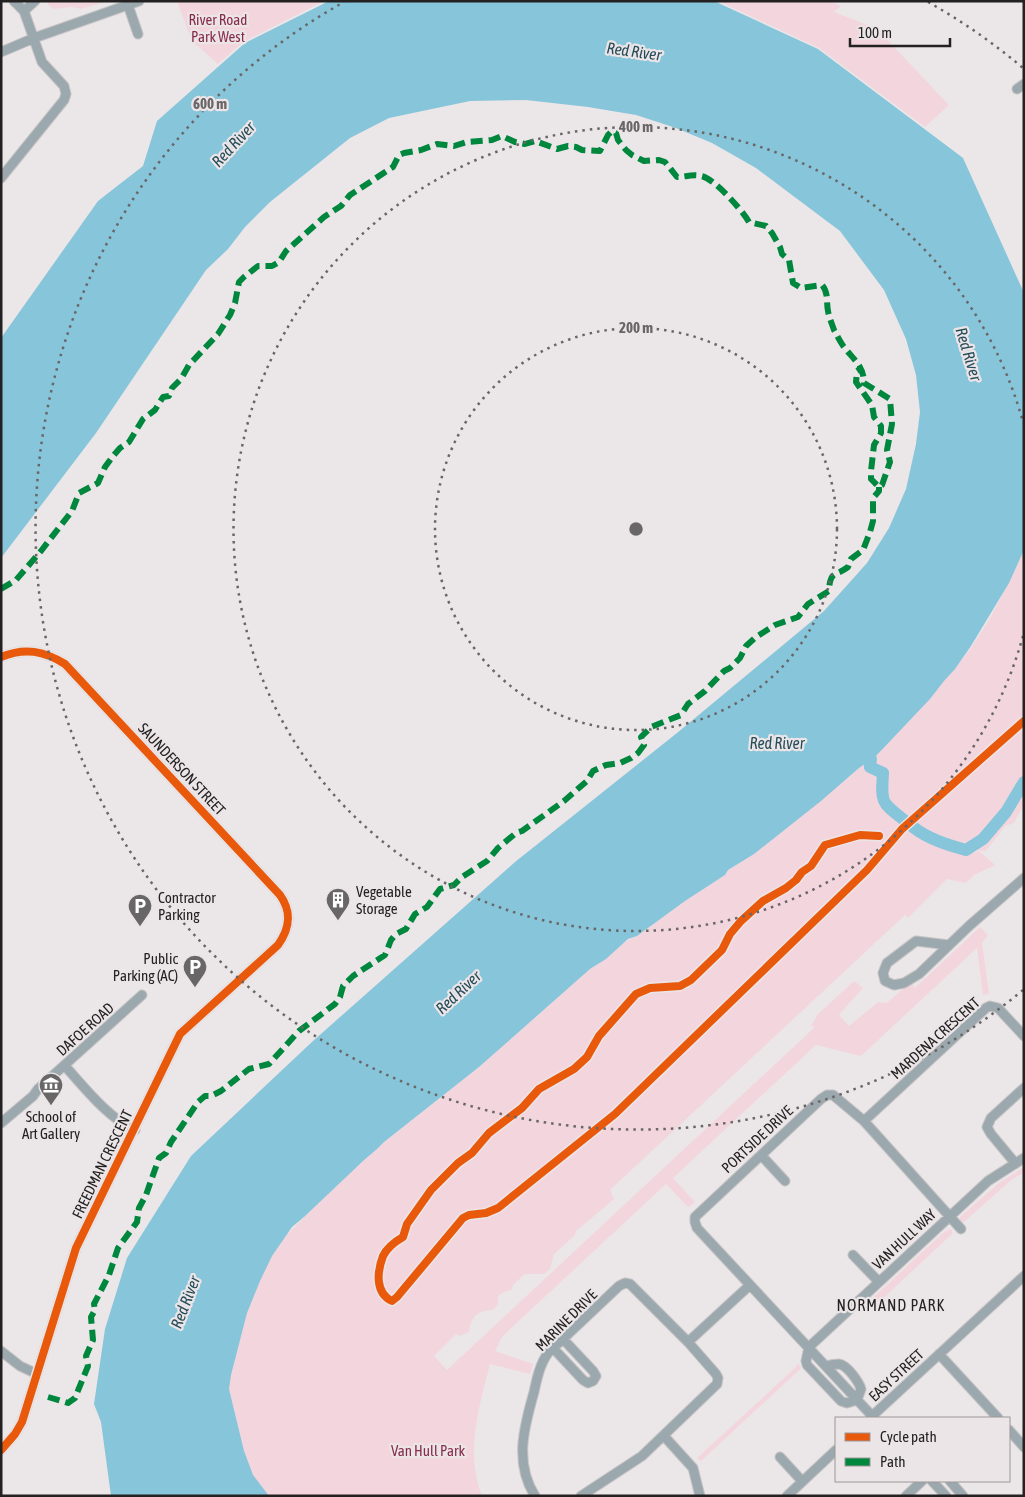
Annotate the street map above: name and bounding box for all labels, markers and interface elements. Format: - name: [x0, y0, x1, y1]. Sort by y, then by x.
- park label: River Road Park West: [189, 11, 247, 45]
- scale bar: [850, 15, 950, 47]
- text: 100 m: [858, 24, 892, 41]
- water label: Red River: [606, 38, 664, 64]
- text: 600 m: [193, 95, 227, 112]
- water label: Red River: [208, 117, 259, 170]
- text: 400 m: [618, 118, 653, 135]
- text: 200 m: [619, 319, 653, 336]
- water label: Red River: [952, 325, 986, 384]
- centre of rings: [627, 520, 645, 538]
- street label: SAUNDERSON STREET: [135, 720, 229, 819]
- water label: Red River: [750, 734, 806, 752]
- place label: Vegetable Storage: [356, 883, 412, 917]
- building icon: Vegetable Storage: [325, 887, 351, 921]
- place label: Contractor Parking: [158, 889, 216, 923]
- parking icon: Contractor Parking: [127, 893, 153, 927]
- place label: Public Parking (AC): [113, 950, 178, 984]
- parking icon: Public Parking (AC): [182, 954, 208, 988]
- water label: Red River: [432, 966, 485, 1017]
- street label: MARDENA CRESCENT: [887, 993, 983, 1082]
- street label: DAFOE ROAD: [53, 999, 117, 1059]
- museum icon: School of Art Gallery: [38, 1072, 64, 1106]
- street label: PORTSIDE DRIVE: [718, 1101, 796, 1176]
- street label: FREEDMAN CRESCENT: [68, 1107, 136, 1221]
- place label: School of Art Gallery: [22, 1108, 80, 1142]
- street label: VAN HULL WAY: [869, 1205, 939, 1273]
- water label: Red River: [167, 1272, 204, 1331]
- street label: MARINE DRIVE: [532, 1285, 601, 1354]
- district label: NORMAND PARK: [837, 1296, 945, 1314]
- street label: EASY STREET: [865, 1345, 927, 1405]
- legend: [835, 1417, 1010, 1482]
- text: Cycle path: [880, 1428, 937, 1445]
- park label: Van Hull Park: [391, 1442, 466, 1459]
- text: Path: [880, 1453, 906, 1470]

